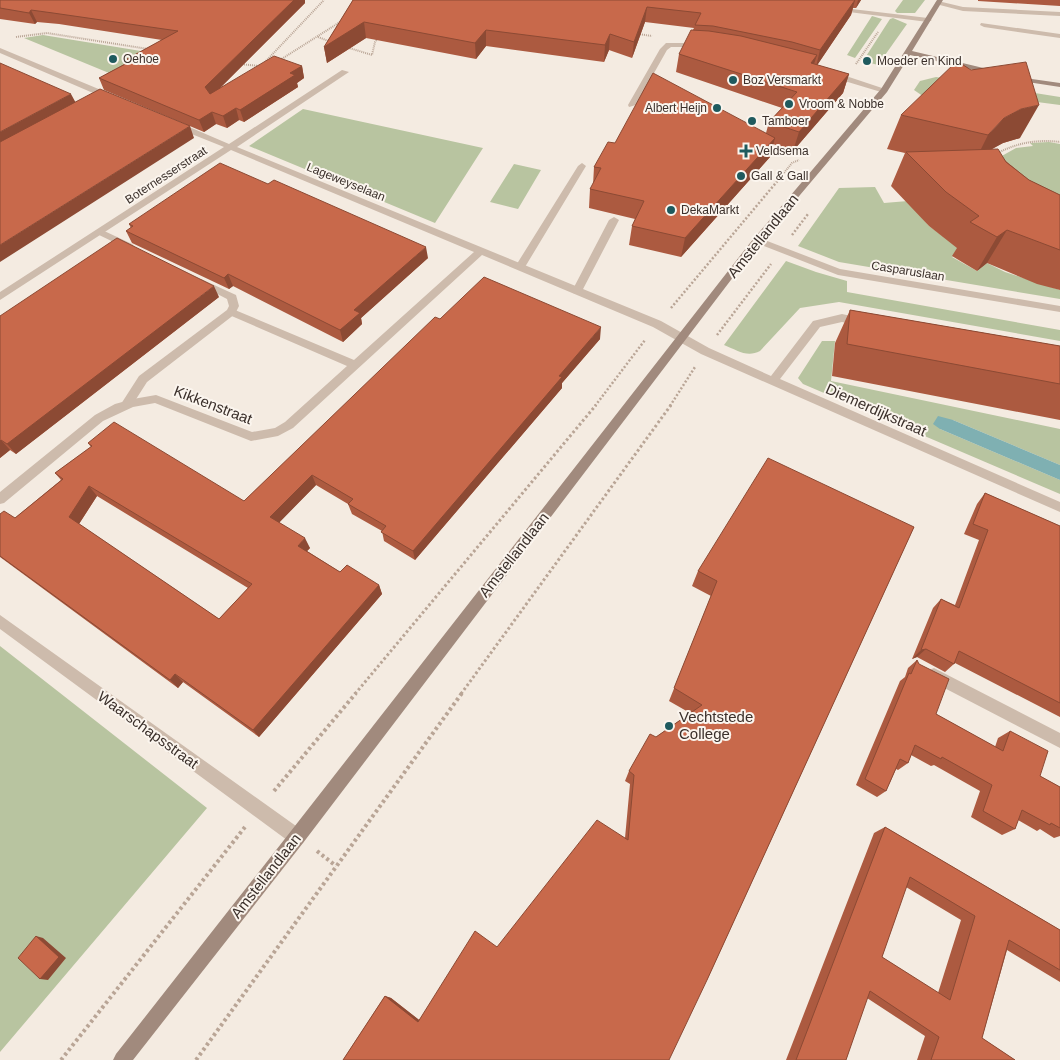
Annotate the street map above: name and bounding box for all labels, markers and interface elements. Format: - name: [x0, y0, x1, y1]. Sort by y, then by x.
- place label: Oehoe: [123, 52, 159, 66]
- marker: Oehoe: [107, 53, 119, 65]
- place label: Moeder en Kind: [877, 54, 962, 68]
- marker: Moeder en Kind: [861, 55, 873, 67]
- place label: Boz Versmarkt: [743, 73, 822, 87]
- marker: Boz Versmarkt: [727, 74, 739, 86]
- place label: Vroom & Nobbe: [799, 97, 884, 111]
- marker: Vroom & Nobbe: [783, 98, 795, 110]
- place label: Albert Heijn: [645, 101, 707, 115]
- marker: Albert Heijn: [711, 102, 723, 114]
- place label: Tamboer: [762, 114, 809, 128]
- marker: Tamboer: [746, 115, 758, 127]
- street label: Boternesserstraat: [122, 143, 210, 207]
- place label: Veldsema: [756, 144, 809, 158]
- marker: Veldsema: [740, 145, 752, 157]
- street label: Lageweyselaan: [305, 160, 387, 204]
- place label: Gall & Gall: [751, 169, 808, 183]
- marker: Gall & Gall: [735, 170, 747, 182]
- street label: Amstellandlaan: [724, 190, 801, 281]
- place label: DekaMarkt: [681, 203, 740, 217]
- marker: DekaMarkt: [665, 204, 677, 216]
- street label: Casparuslaan: [870, 258, 946, 284]
- street label: Diemerdijkstraat: [823, 380, 930, 440]
- street label: Kikkenstraat: [172, 382, 256, 428]
- street label: Amstellandlaan: [475, 509, 552, 600]
- street label: Waarschapsstraat: [95, 687, 203, 772]
- place label: Vechtstede College: [679, 708, 753, 742]
- marker: Vechtstede College: [663, 720, 675, 732]
- street label: Amstellandlaan: [227, 830, 304, 921]

